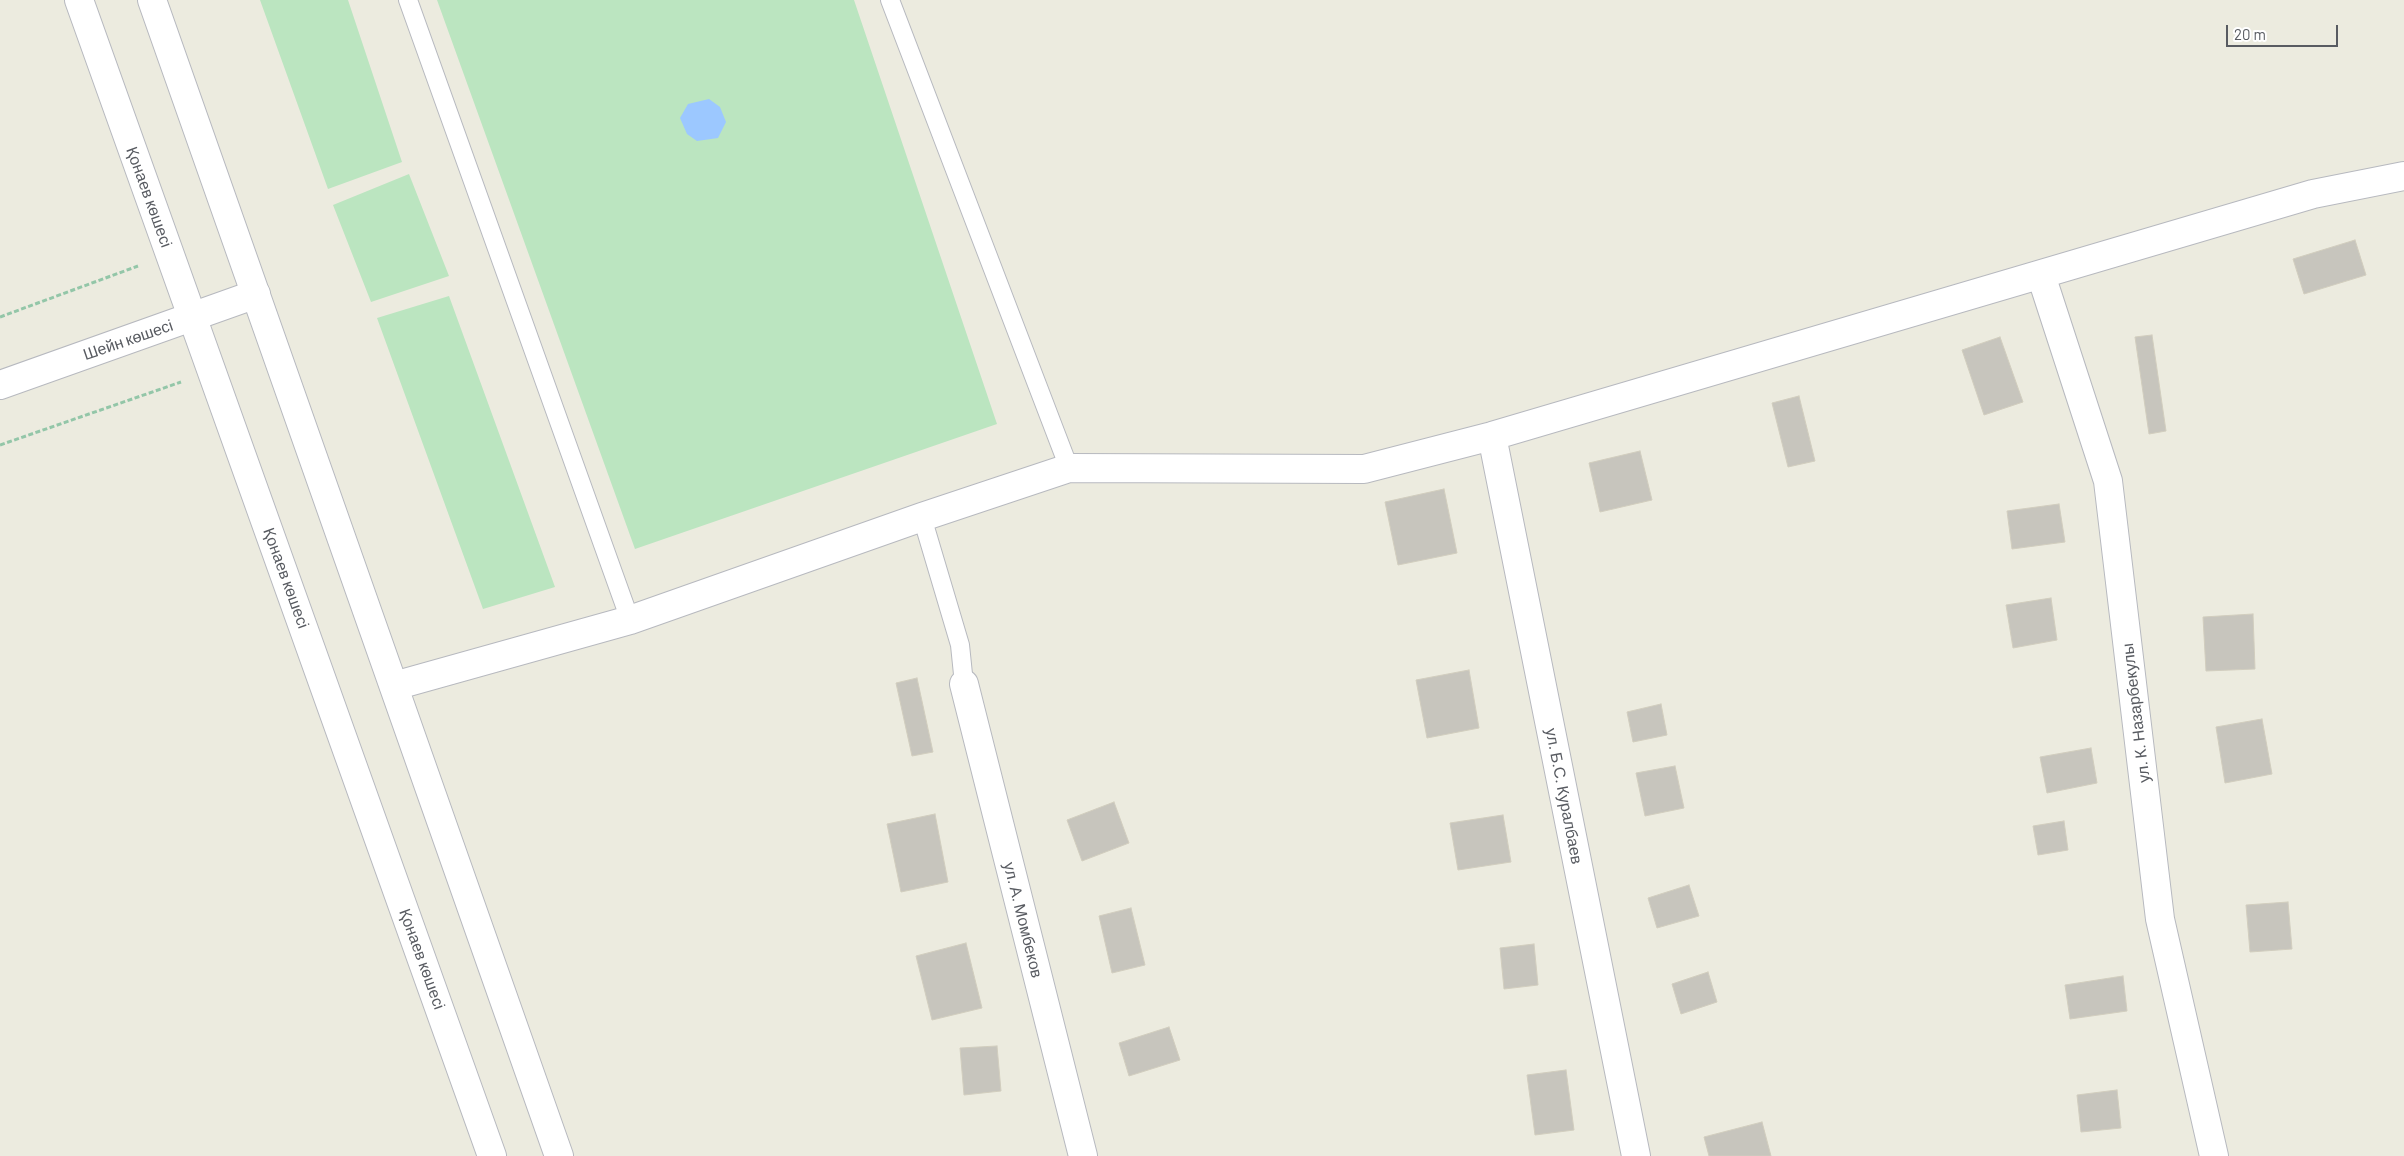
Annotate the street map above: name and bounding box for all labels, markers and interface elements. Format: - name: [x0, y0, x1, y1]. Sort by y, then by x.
- scale bar: [2229, 15, 2342, 47]
- text: 20 m: [2234, 25, 2266, 43]
- street label: Қонаев көшесі: [122, 144, 176, 250]
- street label: Шейн көшесі: [81, 316, 175, 364]
- street label: Қонаев көшесі: [259, 525, 313, 631]
- street label: ул. К. Назарбекулы: [2118, 642, 2154, 784]
- street label: ул. Б.С. Куралбаев: [1541, 726, 1587, 866]
- street label: ул. А. Момбеков: [999, 860, 1047, 980]
- street label: Қонаев көшесі: [395, 906, 449, 1012]

